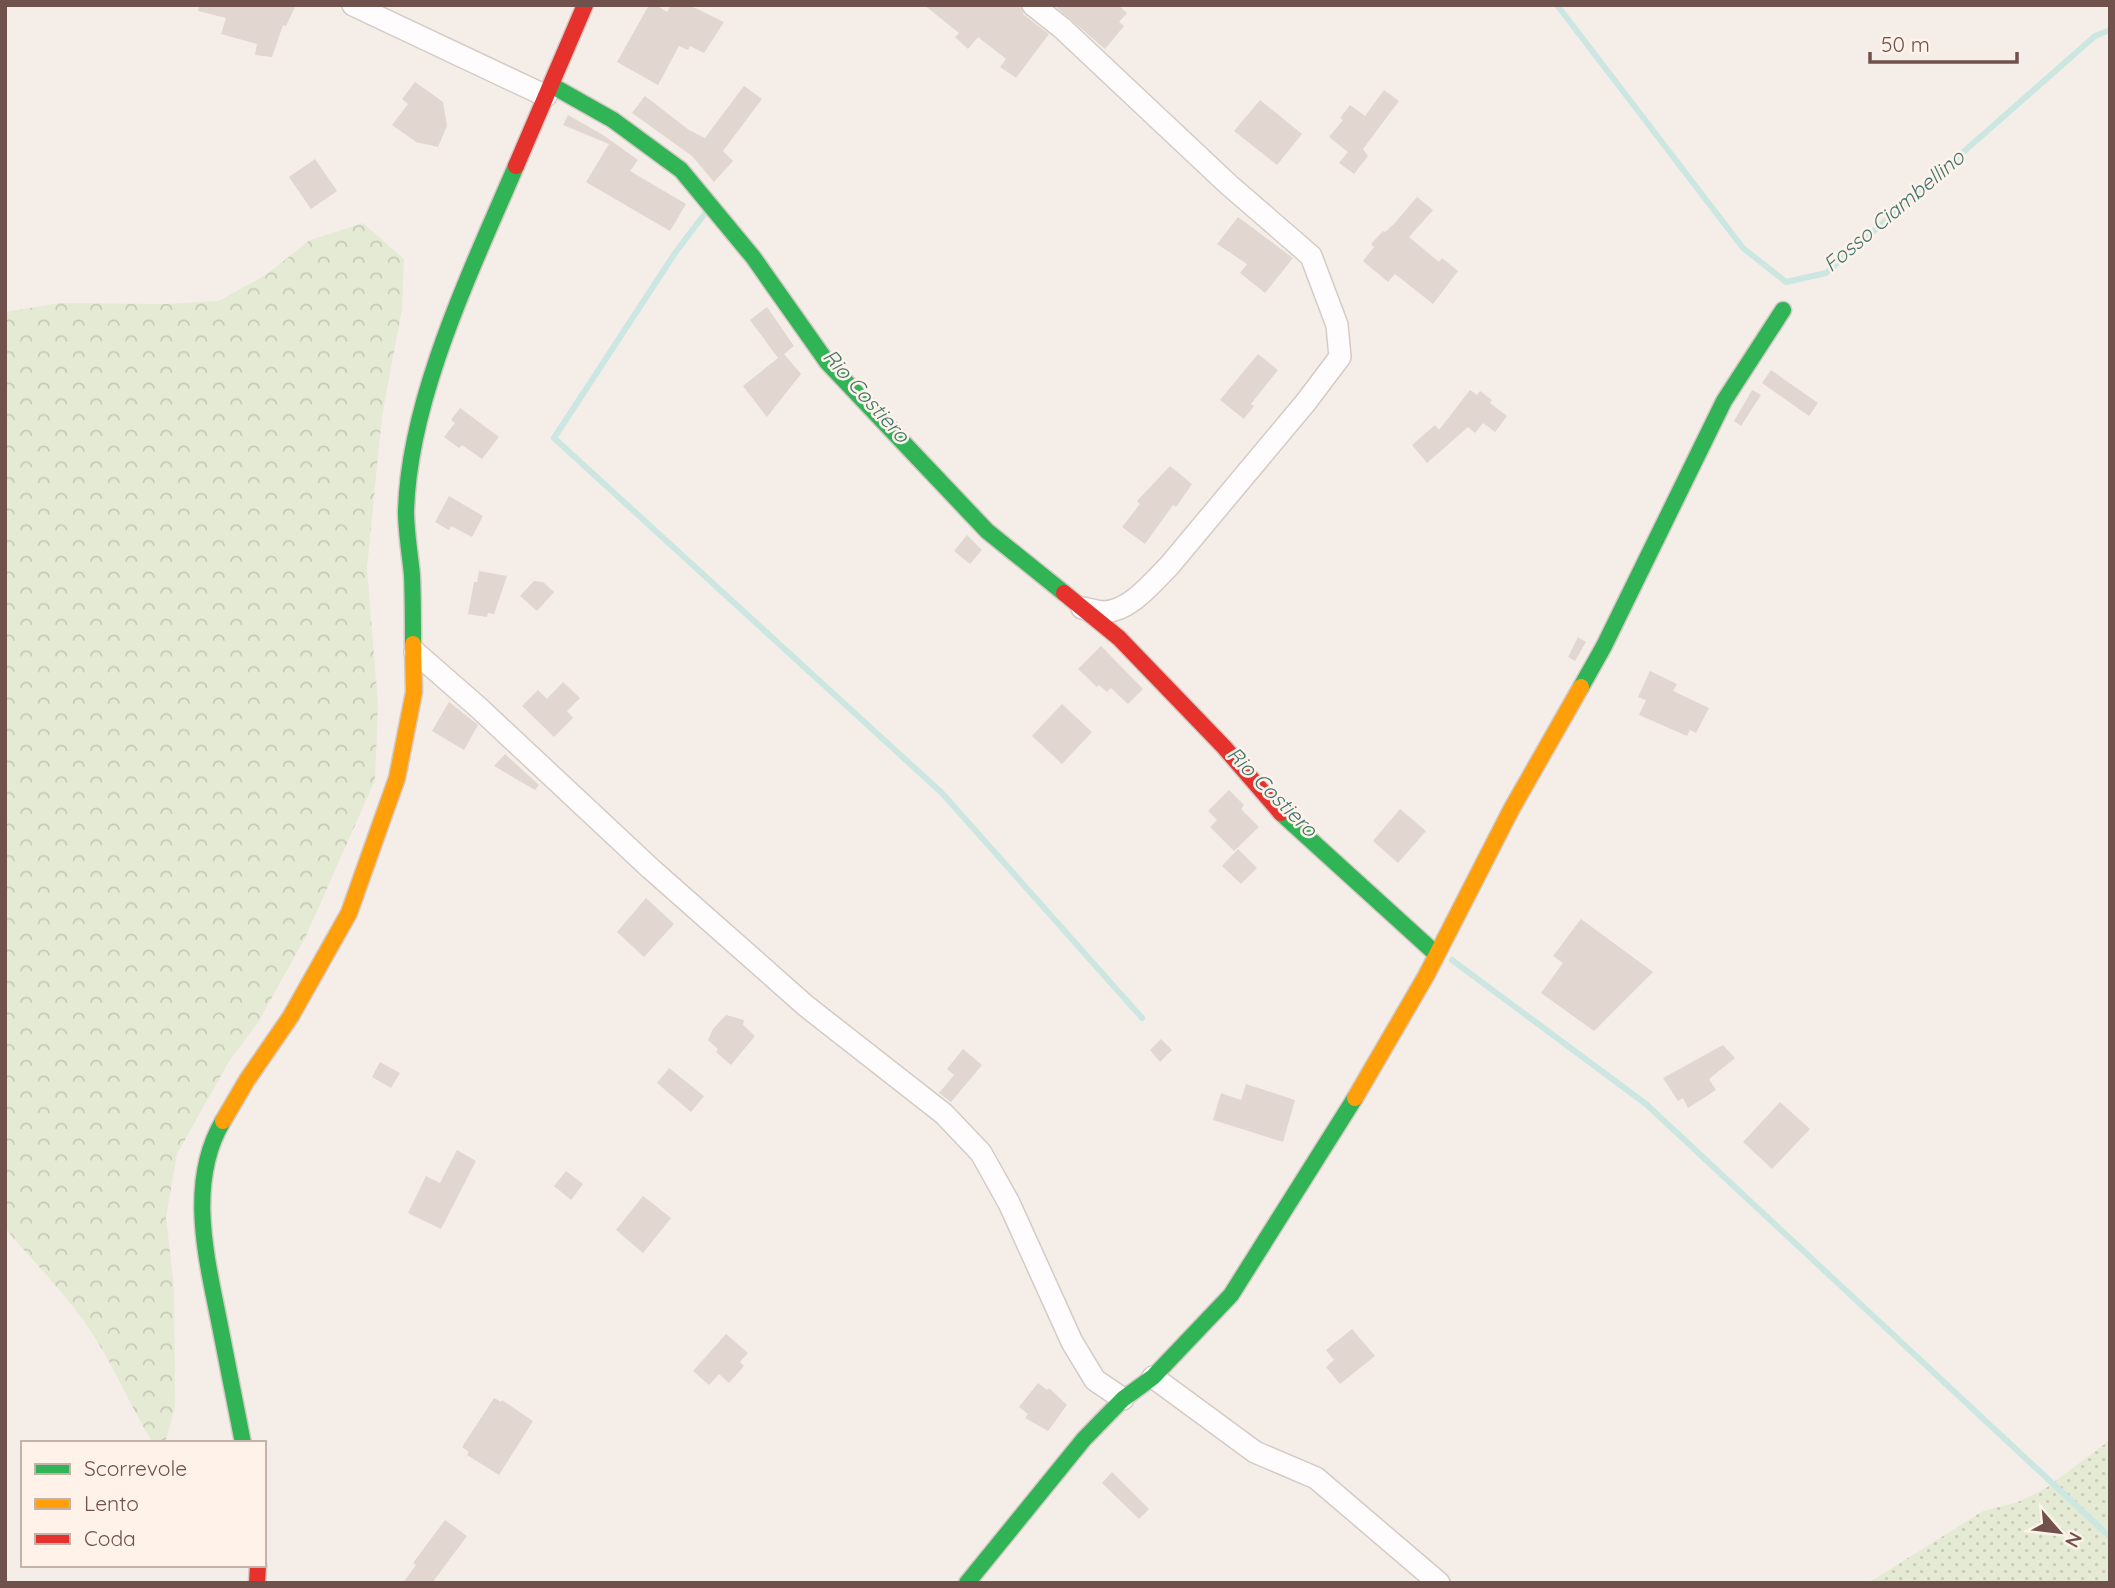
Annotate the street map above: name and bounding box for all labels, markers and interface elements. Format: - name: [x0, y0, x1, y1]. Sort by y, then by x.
- scale bar: [1870, 21, 2017, 65]
- text: 50 m: [1881, 31, 1930, 57]
- water label: Fosso Ciambellino: [1818, 143, 1970, 277]
- water label: Rio Costiero: [818, 343, 916, 448]
- water label: Rio Costiero: [1222, 741, 1324, 843]
- legend: [21, 1441, 266, 1567]
- text: Scorrevole: [84, 1455, 187, 1481]
- text: Lento: [84, 1490, 139, 1516]
- north arrow: [2024, 1497, 2094, 1567]
- text: Coda: [84, 1525, 136, 1551]
- text: N: [2060, 1528, 2088, 1552]

